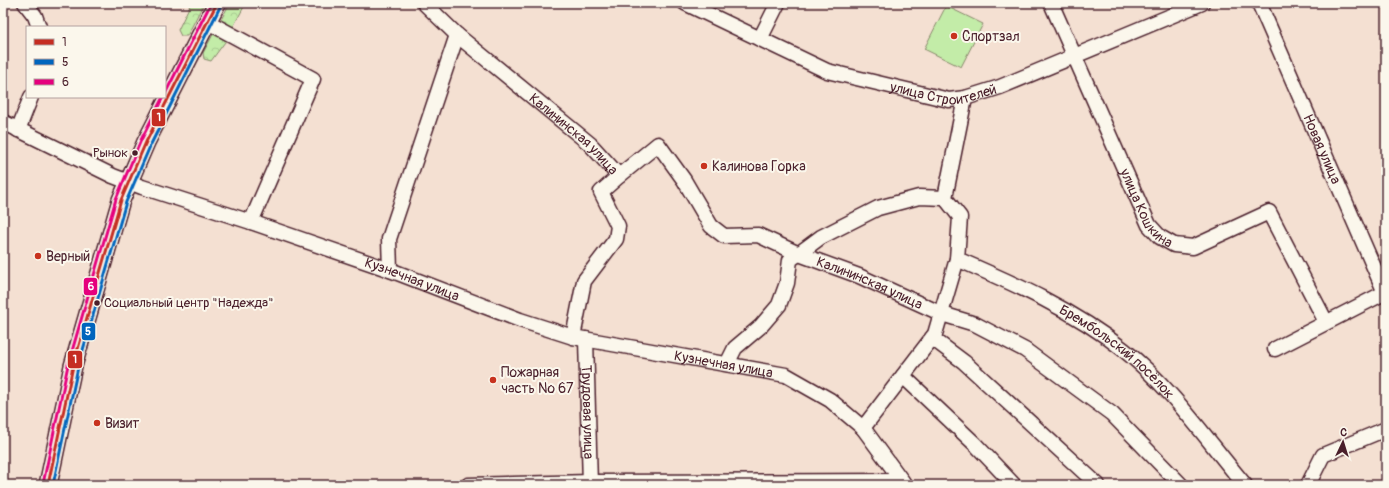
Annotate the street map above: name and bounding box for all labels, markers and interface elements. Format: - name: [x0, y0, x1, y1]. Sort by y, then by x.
- legend: [26, 26, 166, 98]
- place label: Спортзал: [962, 28, 1020, 45]
- marker: Спортзал: [949, 31, 959, 41]
- text: 1: [62, 35, 67, 50]
- text: 5: [62, 55, 69, 70]
- text: 6: [62, 75, 69, 90]
- street label: улица Строителей: [887, 78, 999, 108]
- street label: Калининская улица: [526, 89, 622, 178]
- line badge: 1: [151, 108, 166, 127]
- text: 1: [157, 111, 161, 124]
- street label: Новая улица: [1300, 111, 1345, 186]
- place label: Рынок: [93, 145, 128, 161]
- marker: Рынок: [130, 148, 140, 158]
- place label: Калинова Горка: [712, 158, 806, 175]
- marker: Калинова Горка: [699, 161, 709, 171]
- street label: улица Кошкина: [1116, 165, 1176, 251]
- place label: Верный: [46, 248, 90, 265]
- marker: Верный: [33, 251, 43, 261]
- street label: Кузнечная улица: [363, 253, 462, 304]
- street label: Калининская улица: [814, 253, 925, 313]
- line badge: 6: [83, 277, 98, 296]
- text: 6: [88, 280, 95, 293]
- place label: Социальный центр "Надежда": [104, 295, 273, 311]
- marker: Социальный центр "Надежда": [92, 298, 102, 308]
- street label: Брембольский посёлок: [1057, 301, 1178, 402]
- line badge: 5: [81, 322, 96, 341]
- text: 5: [85, 325, 91, 338]
- street label: Кузнечная улица: [673, 347, 774, 381]
- line badge: 1: [67, 350, 83, 369]
- text: 1: [73, 353, 77, 366]
- place label: Пожарная часть № 67: [501, 364, 574, 397]
- street label: Трудовая улица: [578, 365, 598, 459]
- marker: Пожарная часть № 67: [488, 375, 498, 385]
- place label: Визит: [105, 415, 139, 432]
- marker: Визит: [92, 418, 102, 428]
- north arrow: [1323, 422, 1363, 462]
- text: С: [1340, 426, 1348, 439]

